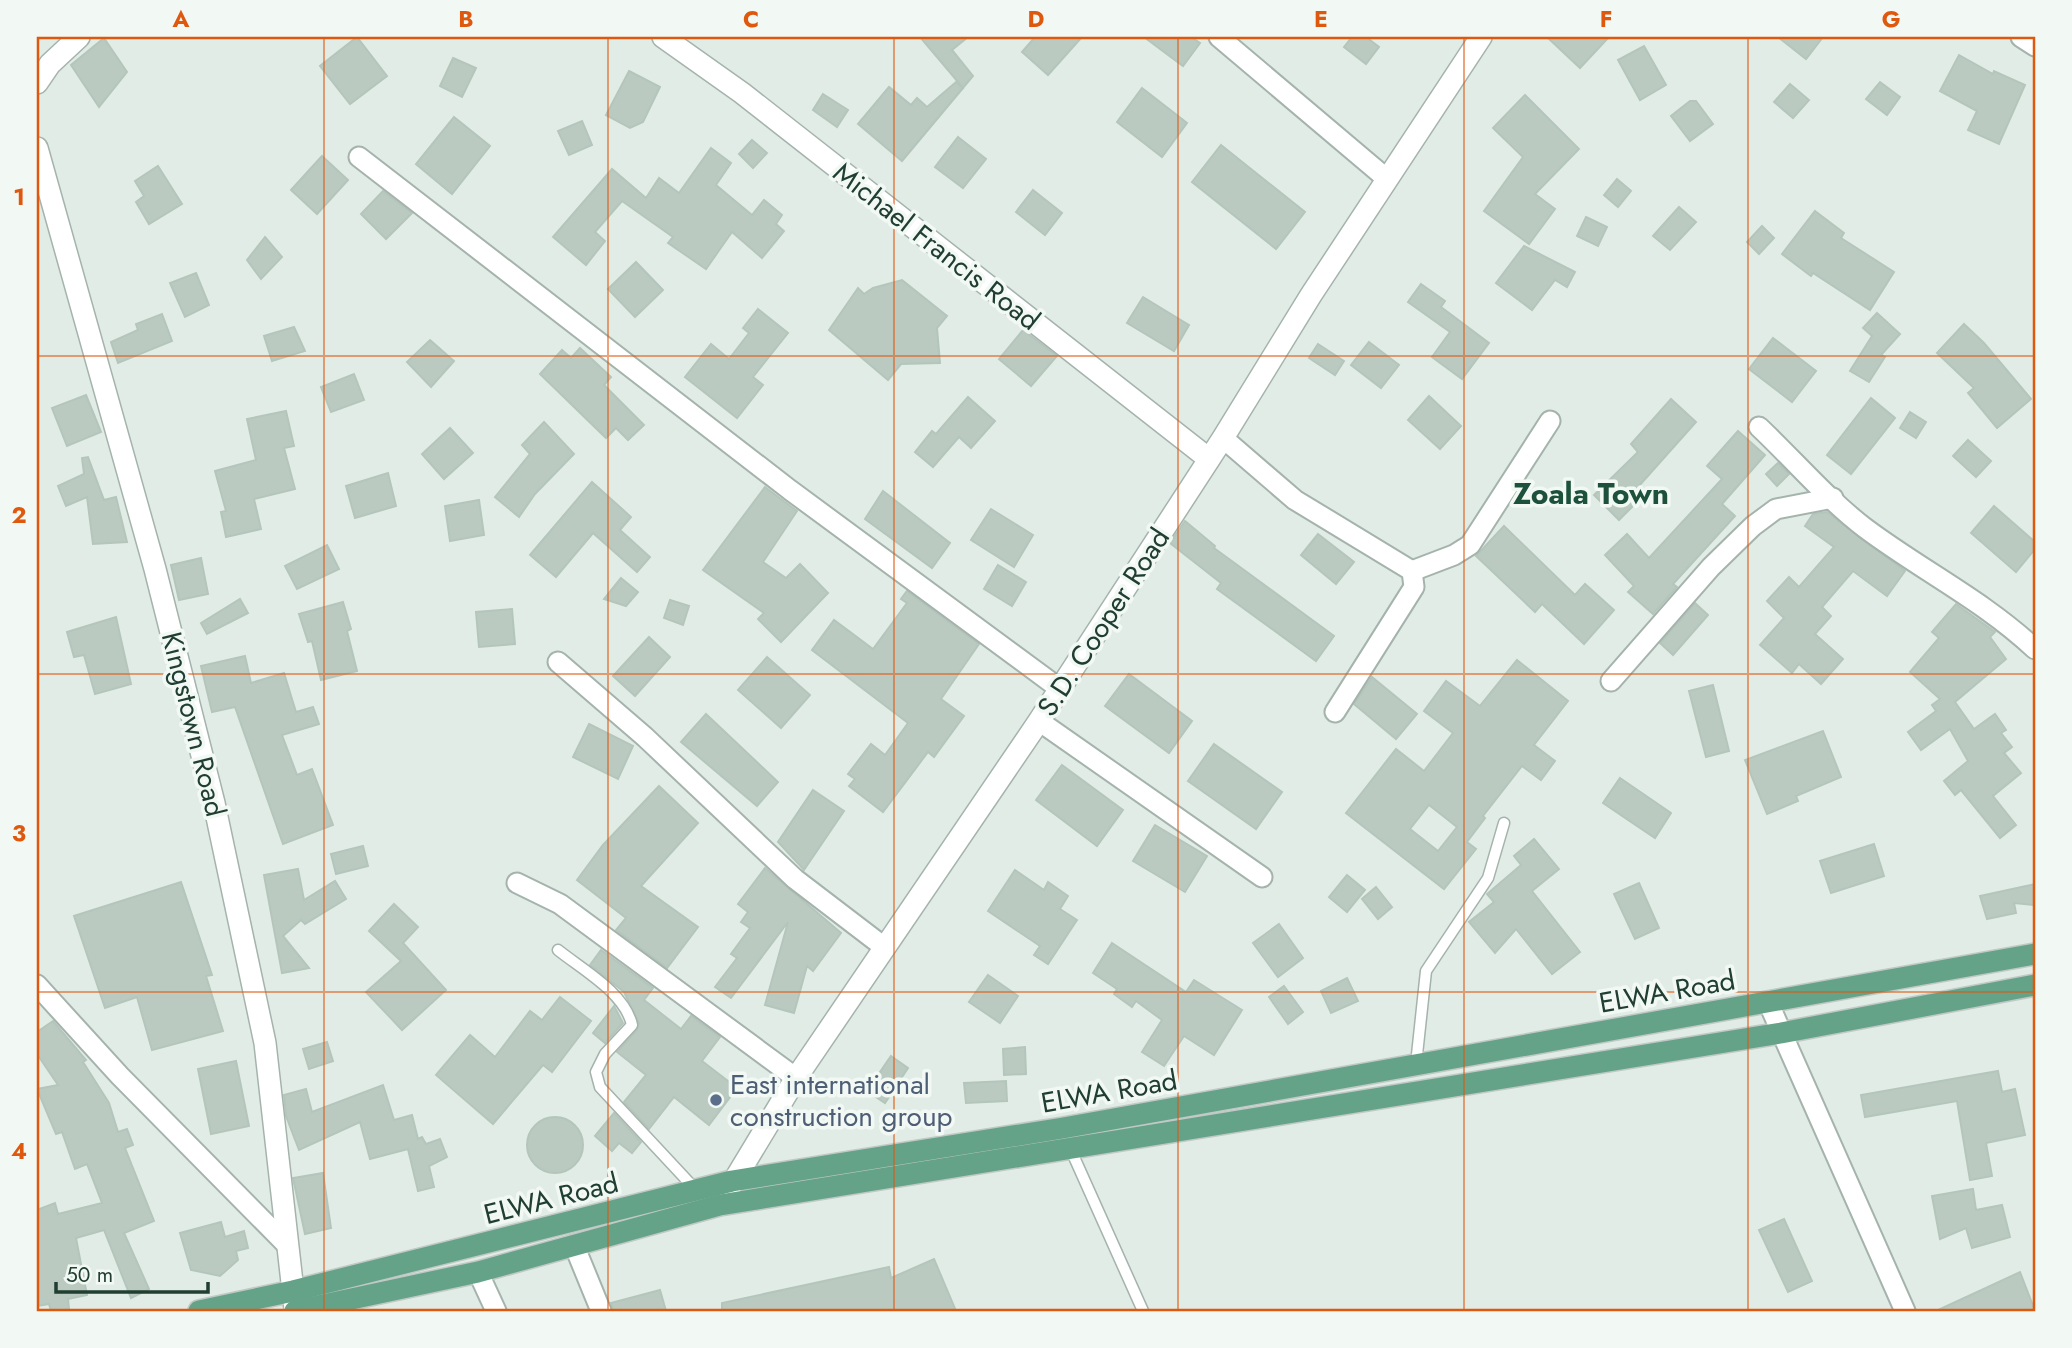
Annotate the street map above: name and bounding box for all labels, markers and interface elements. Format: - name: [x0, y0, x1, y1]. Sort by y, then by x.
- text: A: [172, 2, 190, 36]
- text: B: [458, 2, 474, 36]
- text: C: [743, 2, 759, 36]
- text: D: [1028, 2, 1045, 36]
- text: E: [1314, 2, 1328, 36]
- text: F: [1600, 2, 1612, 36]
- text: G: [1882, 2, 1900, 36]
- street label: Michael Francis Road: [824, 152, 1049, 340]
- text: 1: [13, 180, 25, 214]
- district label: Zoala Town: [1513, 472, 1669, 515]
- text: 2: [11, 498, 27, 532]
- street label: S.D. Cooper Road: [1027, 520, 1180, 725]
- street label: Kingstown Road: [151, 627, 236, 821]
- text: 3: [12, 816, 26, 850]
- street label: ELWA Road: [1596, 959, 1738, 1024]
- street label: ELWA Road: [1038, 1059, 1180, 1124]
- place label: East international construction group: [730, 1064, 953, 1137]
- marker: East international construction group: [708, 1092, 724, 1108]
- text: 4: [11, 1134, 27, 1168]
- street label: ELWA Road: [479, 1162, 623, 1235]
- scale bar: [56, 1250, 208, 1294]
- text: 50 m: [66, 1260, 113, 1290]

